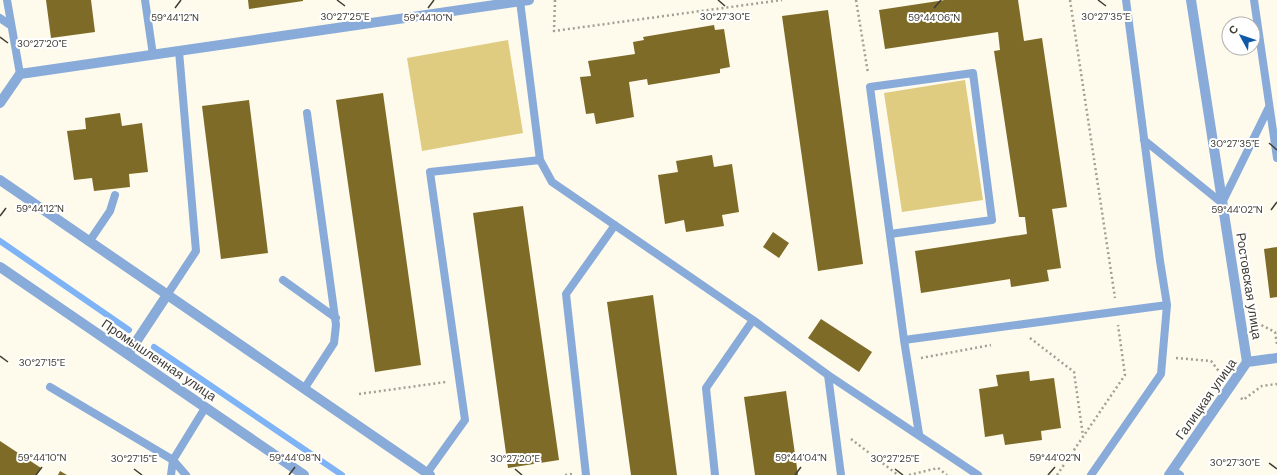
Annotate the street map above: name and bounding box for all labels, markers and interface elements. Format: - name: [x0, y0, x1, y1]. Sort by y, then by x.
- text: 30°27'25"E: [320, 10, 370, 23]
- text: 30°27'30"E: [700, 10, 751, 23]
- text: 30°27'35"E: [1081, 10, 1131, 23]
- text: 59°44'12"N: [151, 11, 199, 24]
- text: 59°44'10"N: [403, 11, 453, 24]
- text: 59°44'06"N: [908, 11, 960, 24]
- north arrow: [1221, 16, 1261, 56]
- text: С: [1225, 22, 1241, 37]
- text: 30°27'20"E: [17, 37, 67, 50]
- text: 30°27'35"E: [1210, 137, 1260, 150]
- text: 59°44'12"N: [16, 202, 64, 215]
- text: 59°44'02"N: [1211, 203, 1263, 216]
- street label: Ростовская улица: [1232, 232, 1266, 341]
- street label: Промышленная улица: [98, 315, 220, 405]
- street label: Галицкая улица: [1172, 354, 1241, 443]
- text: 30°27'15"E: [19, 356, 66, 369]
- text: 59°44'10"N: [17, 451, 67, 464]
- text: 59°44'08"N: [269, 451, 321, 464]
- text: 59°44'04"N: [775, 451, 827, 464]
- text: 59°44'02"N: [1029, 451, 1081, 464]
- text: 30°27'15"E: [111, 452, 158, 465]
- text: 30°27'20"E: [490, 452, 540, 465]
- text: 30°27'25"E: [870, 452, 920, 465]
- text: 30°27'30"E: [1210, 456, 1261, 469]

